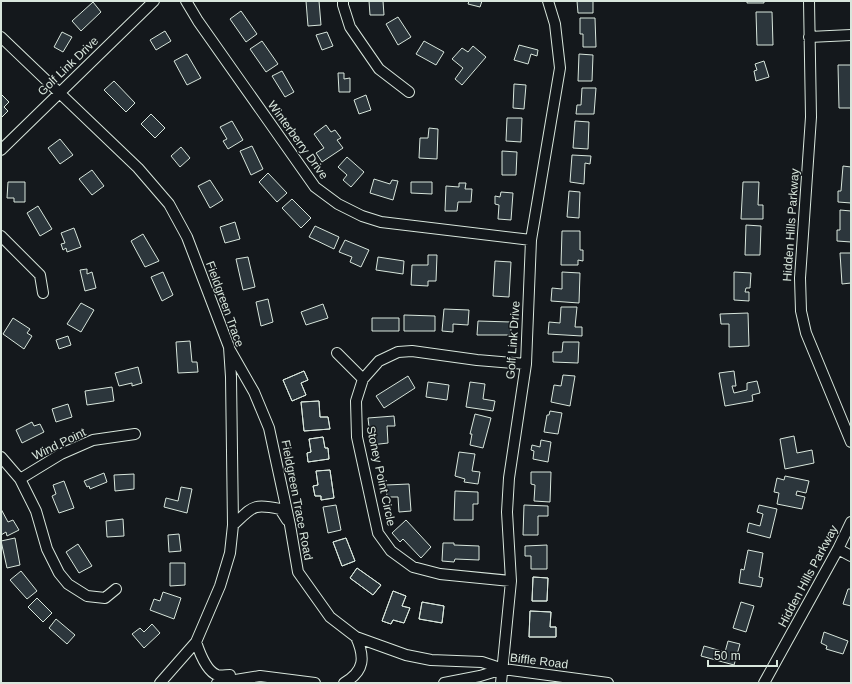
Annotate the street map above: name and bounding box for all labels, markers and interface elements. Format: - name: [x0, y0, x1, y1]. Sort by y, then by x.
- street label: Golf Link Drive: [35, 33, 101, 98]
- street label: Winterberry Drive: [265, 98, 331, 182]
- street label: Hidden Hills Parkway: [780, 168, 802, 282]
- street label: Fieldgreen Trace: [203, 259, 247, 349]
- street label: Golf Link Drive: [503, 300, 523, 380]
- street label: Wind Point: [30, 425, 89, 463]
- street label: Stoney Point Circle: [364, 425, 399, 528]
- street label: Fieldgreen Trace Road: [278, 439, 316, 561]
- street label: Hidden Hills Parkway: [775, 523, 841, 629]
- scale bar: [708, 642, 777, 668]
- text: 50 m: [714, 649, 741, 663]
- street label: Biffle Road: [509, 650, 569, 672]

